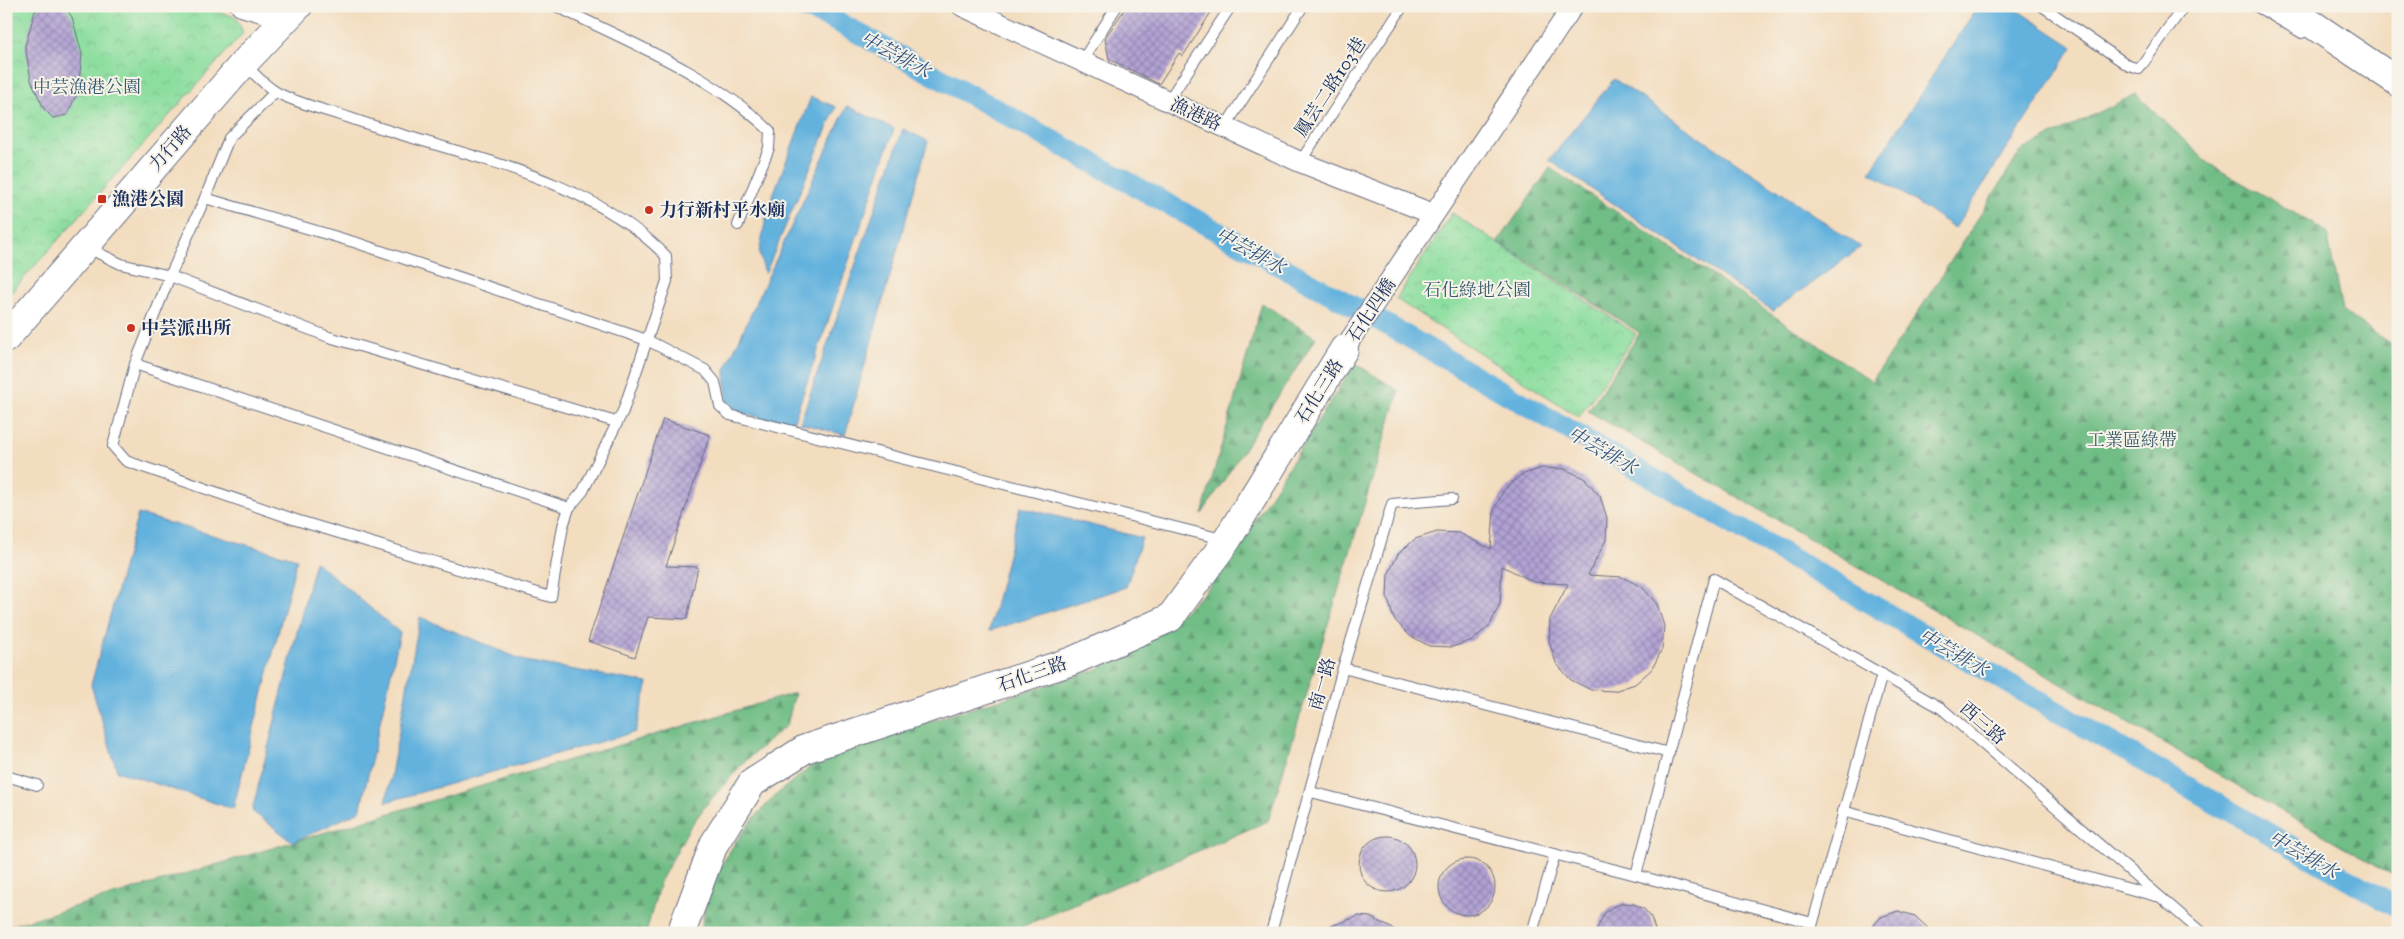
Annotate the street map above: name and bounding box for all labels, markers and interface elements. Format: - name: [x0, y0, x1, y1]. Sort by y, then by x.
- water label: 中芸排水: [857, 26, 936, 84]
- street label: 鳳芸二路103巷: [1290, 33, 1370, 141]
- park label: 中芸漁港公園: [33, 76, 141, 98]
- street label: 漁港路: [1167, 93, 1225, 135]
- street label: 力行路: [144, 120, 196, 176]
- place label: 漁港公園: [112, 188, 184, 210]
- marker: 漁港公園: [96, 193, 108, 205]
- place label: 力行新村平水廟: [659, 199, 785, 221]
- marker: 力行新村平水廟: [643, 204, 655, 216]
- water label: 中芸排水: [1212, 222, 1291, 280]
- street label: 石化四橋: [1342, 274, 1400, 346]
- park label: 石化綠地公園: [1423, 279, 1531, 301]
- place label: 中芸派出所: [141, 317, 232, 339]
- marker: 中芸派出所: [125, 322, 137, 334]
- street label: 石化三路: [1291, 355, 1347, 427]
- water label: 中芸排水: [1564, 421, 1643, 480]
- park label: 工業區綠帶: [2087, 429, 2177, 451]
- water label: 中芸排水: [1915, 623, 1994, 682]
- street label: 石化三路: [994, 652, 1070, 696]
- street label: 南一路: [1304, 655, 1340, 713]
- street label: 西三路: [1955, 697, 2011, 749]
- water label: 中芸排水: [2265, 825, 2344, 884]

